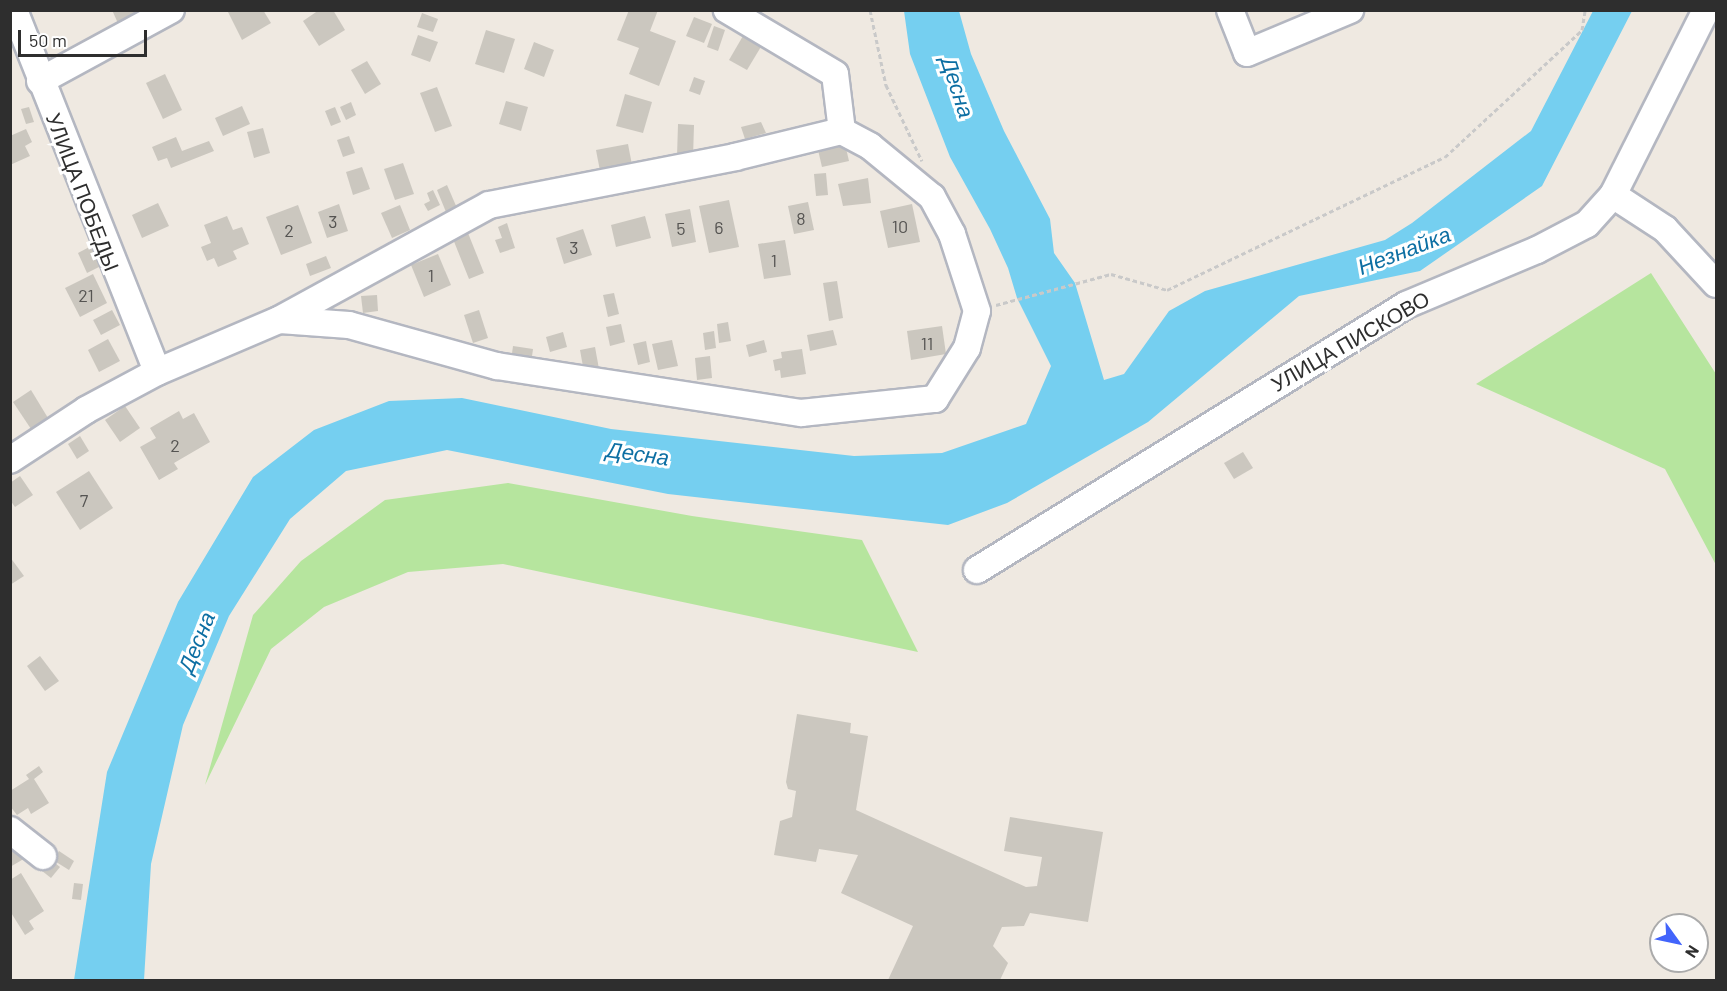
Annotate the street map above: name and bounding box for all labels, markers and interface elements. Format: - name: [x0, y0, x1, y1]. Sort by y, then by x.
- scale bar: [21, 18, 150, 56]
- text: 50 m: [29, 29, 67, 51]
- water label: Десна: [936, 53, 980, 121]
- street label: УЛИЦА ПОБЕДЫ: [41, 109, 125, 275]
- house number: 8: [796, 207, 806, 229]
- house number: 3: [328, 210, 338, 232]
- house number: 10: [892, 215, 908, 237]
- house number: 6: [714, 216, 724, 238]
- house number: 5: [676, 217, 686, 239]
- house number: 2: [284, 219, 294, 241]
- water label: Незнайка: [1354, 220, 1454, 280]
- house number: 3: [569, 236, 579, 258]
- house number: 1: [771, 249, 777, 271]
- house number: 1: [428, 264, 434, 286]
- house number: 21: [78, 284, 94, 306]
- street label: УЛИЦА ПИСКОВО: [1266, 285, 1434, 397]
- house number: 11: [921, 332, 933, 354]
- house number: 2: [170, 434, 180, 456]
- water label: Десна: [605, 436, 671, 470]
- house number: 7: [80, 489, 88, 511]
- water label: Десна: [172, 608, 220, 676]
- north arrow: [1649, 913, 1709, 973]
- text: N: [1682, 942, 1704, 962]

